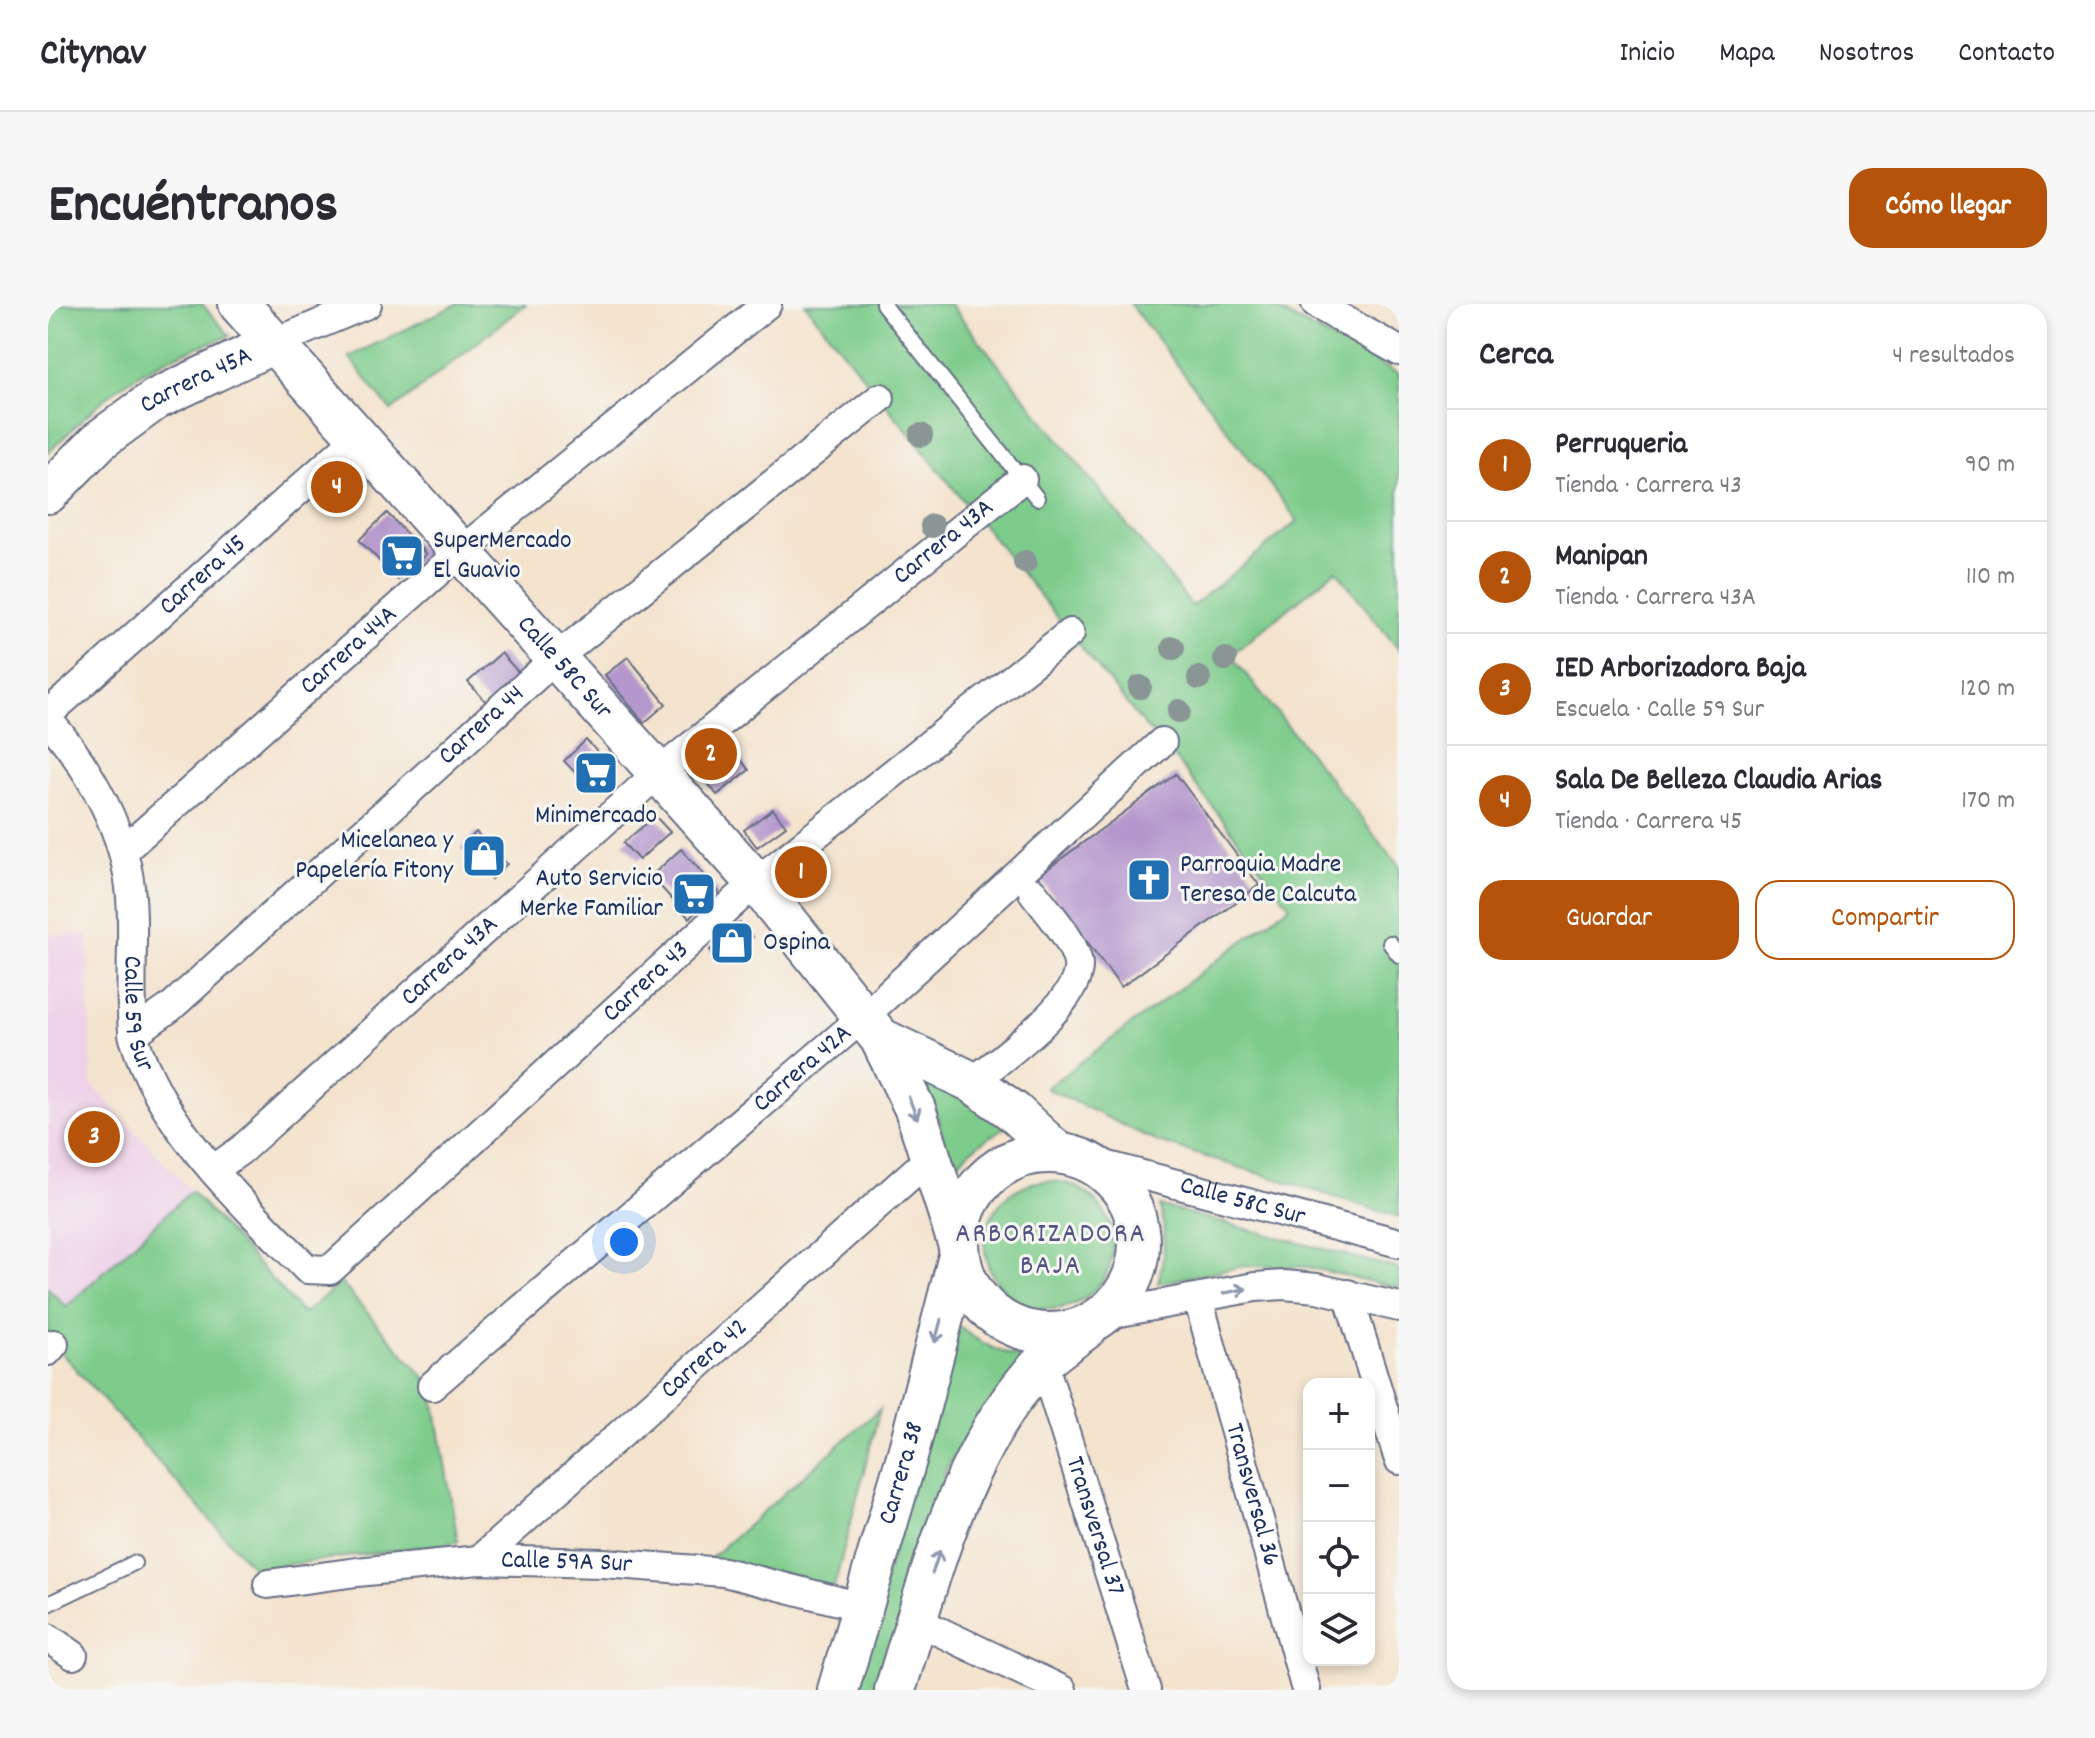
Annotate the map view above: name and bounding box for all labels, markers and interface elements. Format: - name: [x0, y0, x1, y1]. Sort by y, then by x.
- text: Citynav: [40, 28, 146, 83]
- text: Inicio: [1620, 35, 1675, 75]
- text: Mapa: [1719, 35, 1775, 75]
- text: Nosotros: [1819, 35, 1914, 75]
- text: Contacto: [1958, 35, 2055, 75]
- text: Encuéntranos: [48, 168, 338, 248]
- button: Cómo llegar: [1849, 168, 2047, 248]
- text: Cerca: [1479, 332, 1553, 381]
- street label: Carrera 45A: [132, 337, 259, 423]
- text: 4 resultados: [1892, 338, 2015, 375]
- text: Perruqueria: [1555, 425, 1687, 468]
- text: 1: [1502, 447, 1508, 484]
- text: 90 m: [1965, 447, 2015, 484]
- pin: 4: [311, 457, 363, 517]
- text: Tienda · Carrera 43: [1555, 468, 1742, 505]
- street label: Carrera 43A: [885, 490, 1002, 594]
- place label: SuperMercado El Guavio: [433, 523, 571, 590]
- street label: Carrera 45: [151, 526, 255, 625]
- supermarket icon: SuperMercado El Guavio: [378, 532, 426, 580]
- text: Manipan: [1555, 537, 1648, 580]
- text: 2: [1499, 559, 1511, 596]
- text: 110 m: [1966, 559, 2015, 596]
- text: Tienda · Carrera 43A: [1555, 580, 1756, 617]
- street label: Carrera 44A: [292, 597, 406, 704]
- street label: Calle 58C Sur: [508, 607, 621, 728]
- text: IED Arborizadora Baja: [1555, 649, 1806, 692]
- text: 3: [1499, 671, 1511, 708]
- text: 120 m: [1960, 671, 2015, 708]
- street label: Carrera 44: [430, 676, 533, 774]
- text: Escuela · Calle 59 Sur: [1555, 692, 1764, 729]
- pin: 2: [685, 724, 737, 784]
- supermarket icon: Minimercado: [572, 749, 620, 797]
- text: Sala De Belleza Claudia Arias: [1555, 761, 1882, 804]
- text: 4: [1500, 783, 1510, 820]
- text: 170 m: [1961, 783, 2015, 820]
- place label: Minimercado: [535, 798, 657, 835]
- text: Tienda · Carrera 45: [1555, 804, 1742, 841]
- place label: Micelanea y Papelería Fitony: [295, 823, 453, 890]
- shop icon: Micelanea y Papelería Fitony: [460, 832, 508, 880]
- pin: 1: [775, 842, 827, 902]
- place label: Parroquia Madre Teresa de Calcuta: [1180, 847, 1357, 914]
- church icon: Parroquia Madre Teresa de Calcuta: [1125, 856, 1173, 904]
- place label: Auto Servicio Merke Familiar: [519, 861, 663, 928]
- supermarket icon: Auto Servicio Merke Familiar: [670, 870, 718, 918]
- button: Guardar: [1479, 880, 1739, 960]
- button: Compartir: [1755, 880, 2015, 960]
- street label: Carrera 43A: [393, 907, 507, 1015]
- shop icon: Ospina: [708, 919, 756, 967]
- place label: Ospina: [763, 925, 831, 962]
- street label: Carrera 43: [595, 933, 698, 1031]
- street label: Calle 59 Sur: [113, 955, 163, 1078]
- street label: Carrera 42A: [745, 1016, 860, 1122]
- one-way arrow: [907, 1095, 922, 1120]
- pin: 3: [68, 1107, 120, 1167]
- street label: Calle 58C Sur: [1176, 1167, 1310, 1236]
- district label: ARBORIZADORA BAJA: [955, 1216, 1147, 1288]
- your location: [604, 1222, 644, 1262]
- one-way arrow: [1222, 1282, 1248, 1297]
- street label: Carrera 42: [653, 1310, 756, 1408]
- one-way arrow: [930, 1318, 945, 1344]
- map controls: [1303, 1378, 1375, 1666]
- button: +: [1303, 1378, 1375, 1450]
- street label: Carrera 38: [869, 1418, 934, 1529]
- street label: Transversal 36: [1215, 1419, 1290, 1570]
- button: −: [1303, 1450, 1375, 1522]
- street label: Transversal 37: [1055, 1452, 1134, 1600]
- button: locate: [1303, 1522, 1375, 1594]
- street label: Calle 59A Sur: [500, 1542, 634, 1584]
- one-way arrow: [929, 1550, 944, 1575]
- button: layers: [1303, 1594, 1375, 1666]

